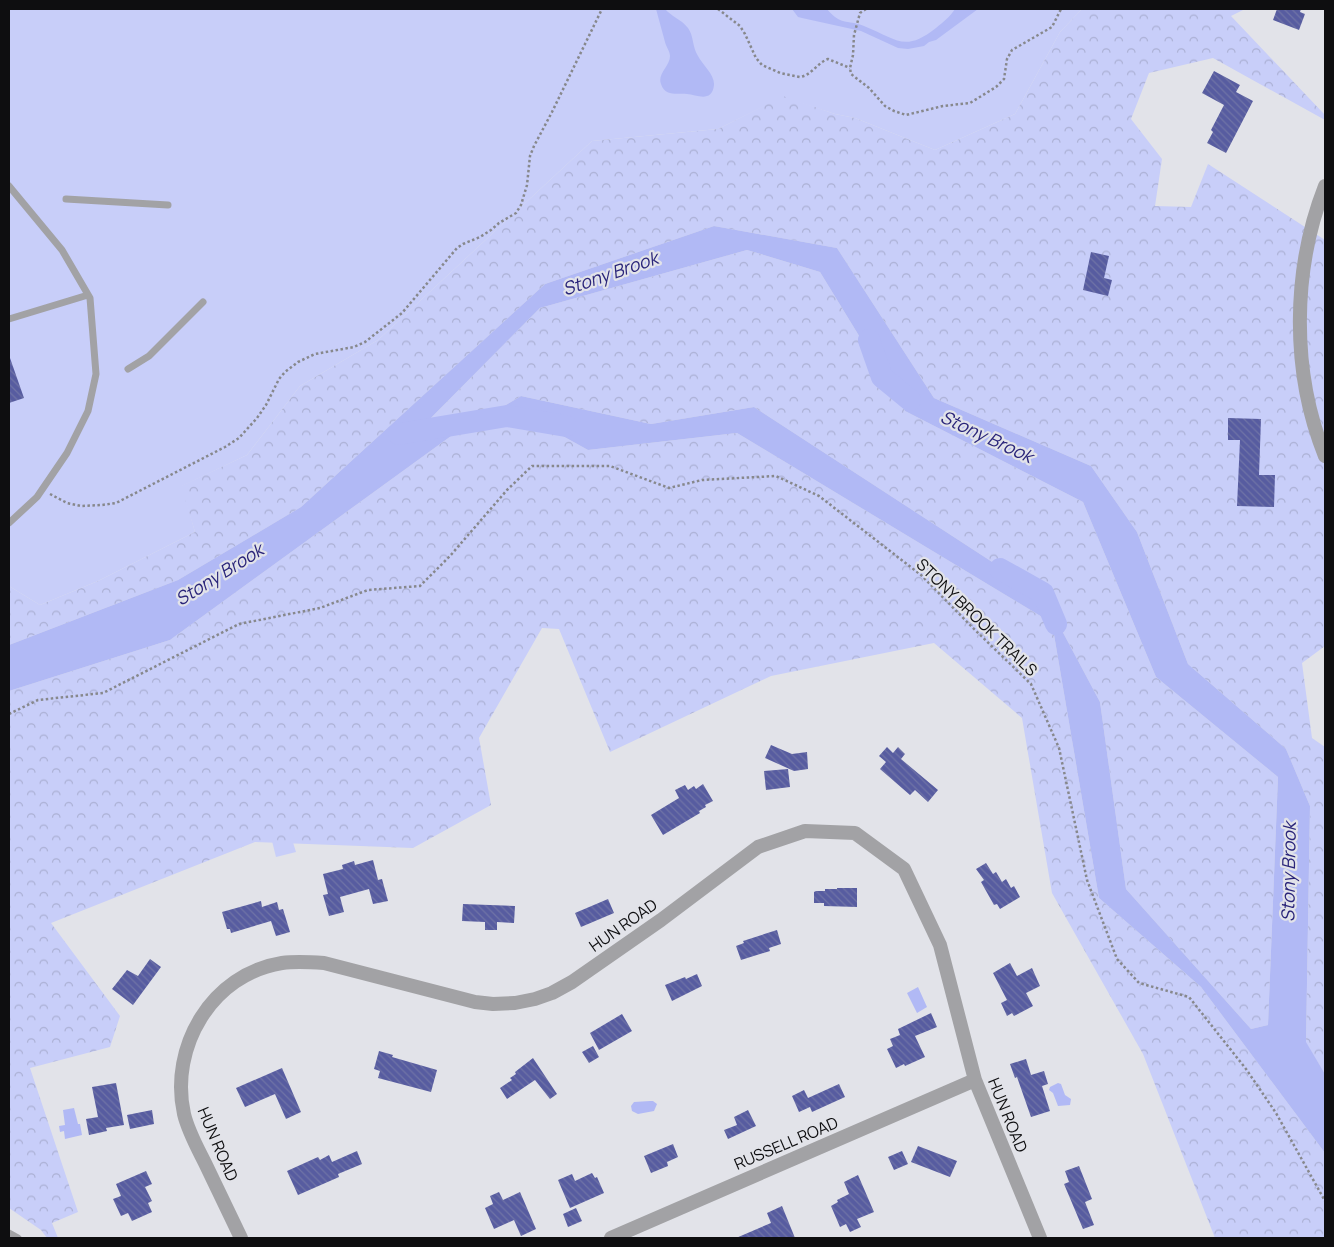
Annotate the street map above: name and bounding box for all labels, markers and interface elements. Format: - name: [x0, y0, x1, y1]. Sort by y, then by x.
- water label: Stony Brook: [559, 244, 664, 301]
- water label: Stony Brook: [937, 404, 1040, 469]
- water label: Stony Brook: [170, 536, 270, 611]
- street label: STONY BROOK TRAILS: [912, 553, 1042, 681]
- water label: Stony Brook: [1275, 819, 1301, 922]
- street label: HUN ROAD: [585, 893, 662, 957]
- street label: HUN ROAD: [983, 1074, 1033, 1156]
- street label: HUN ROAD: [193, 1104, 244, 1185]
- street label: RUSSELL ROAD: [731, 1111, 842, 1175]

